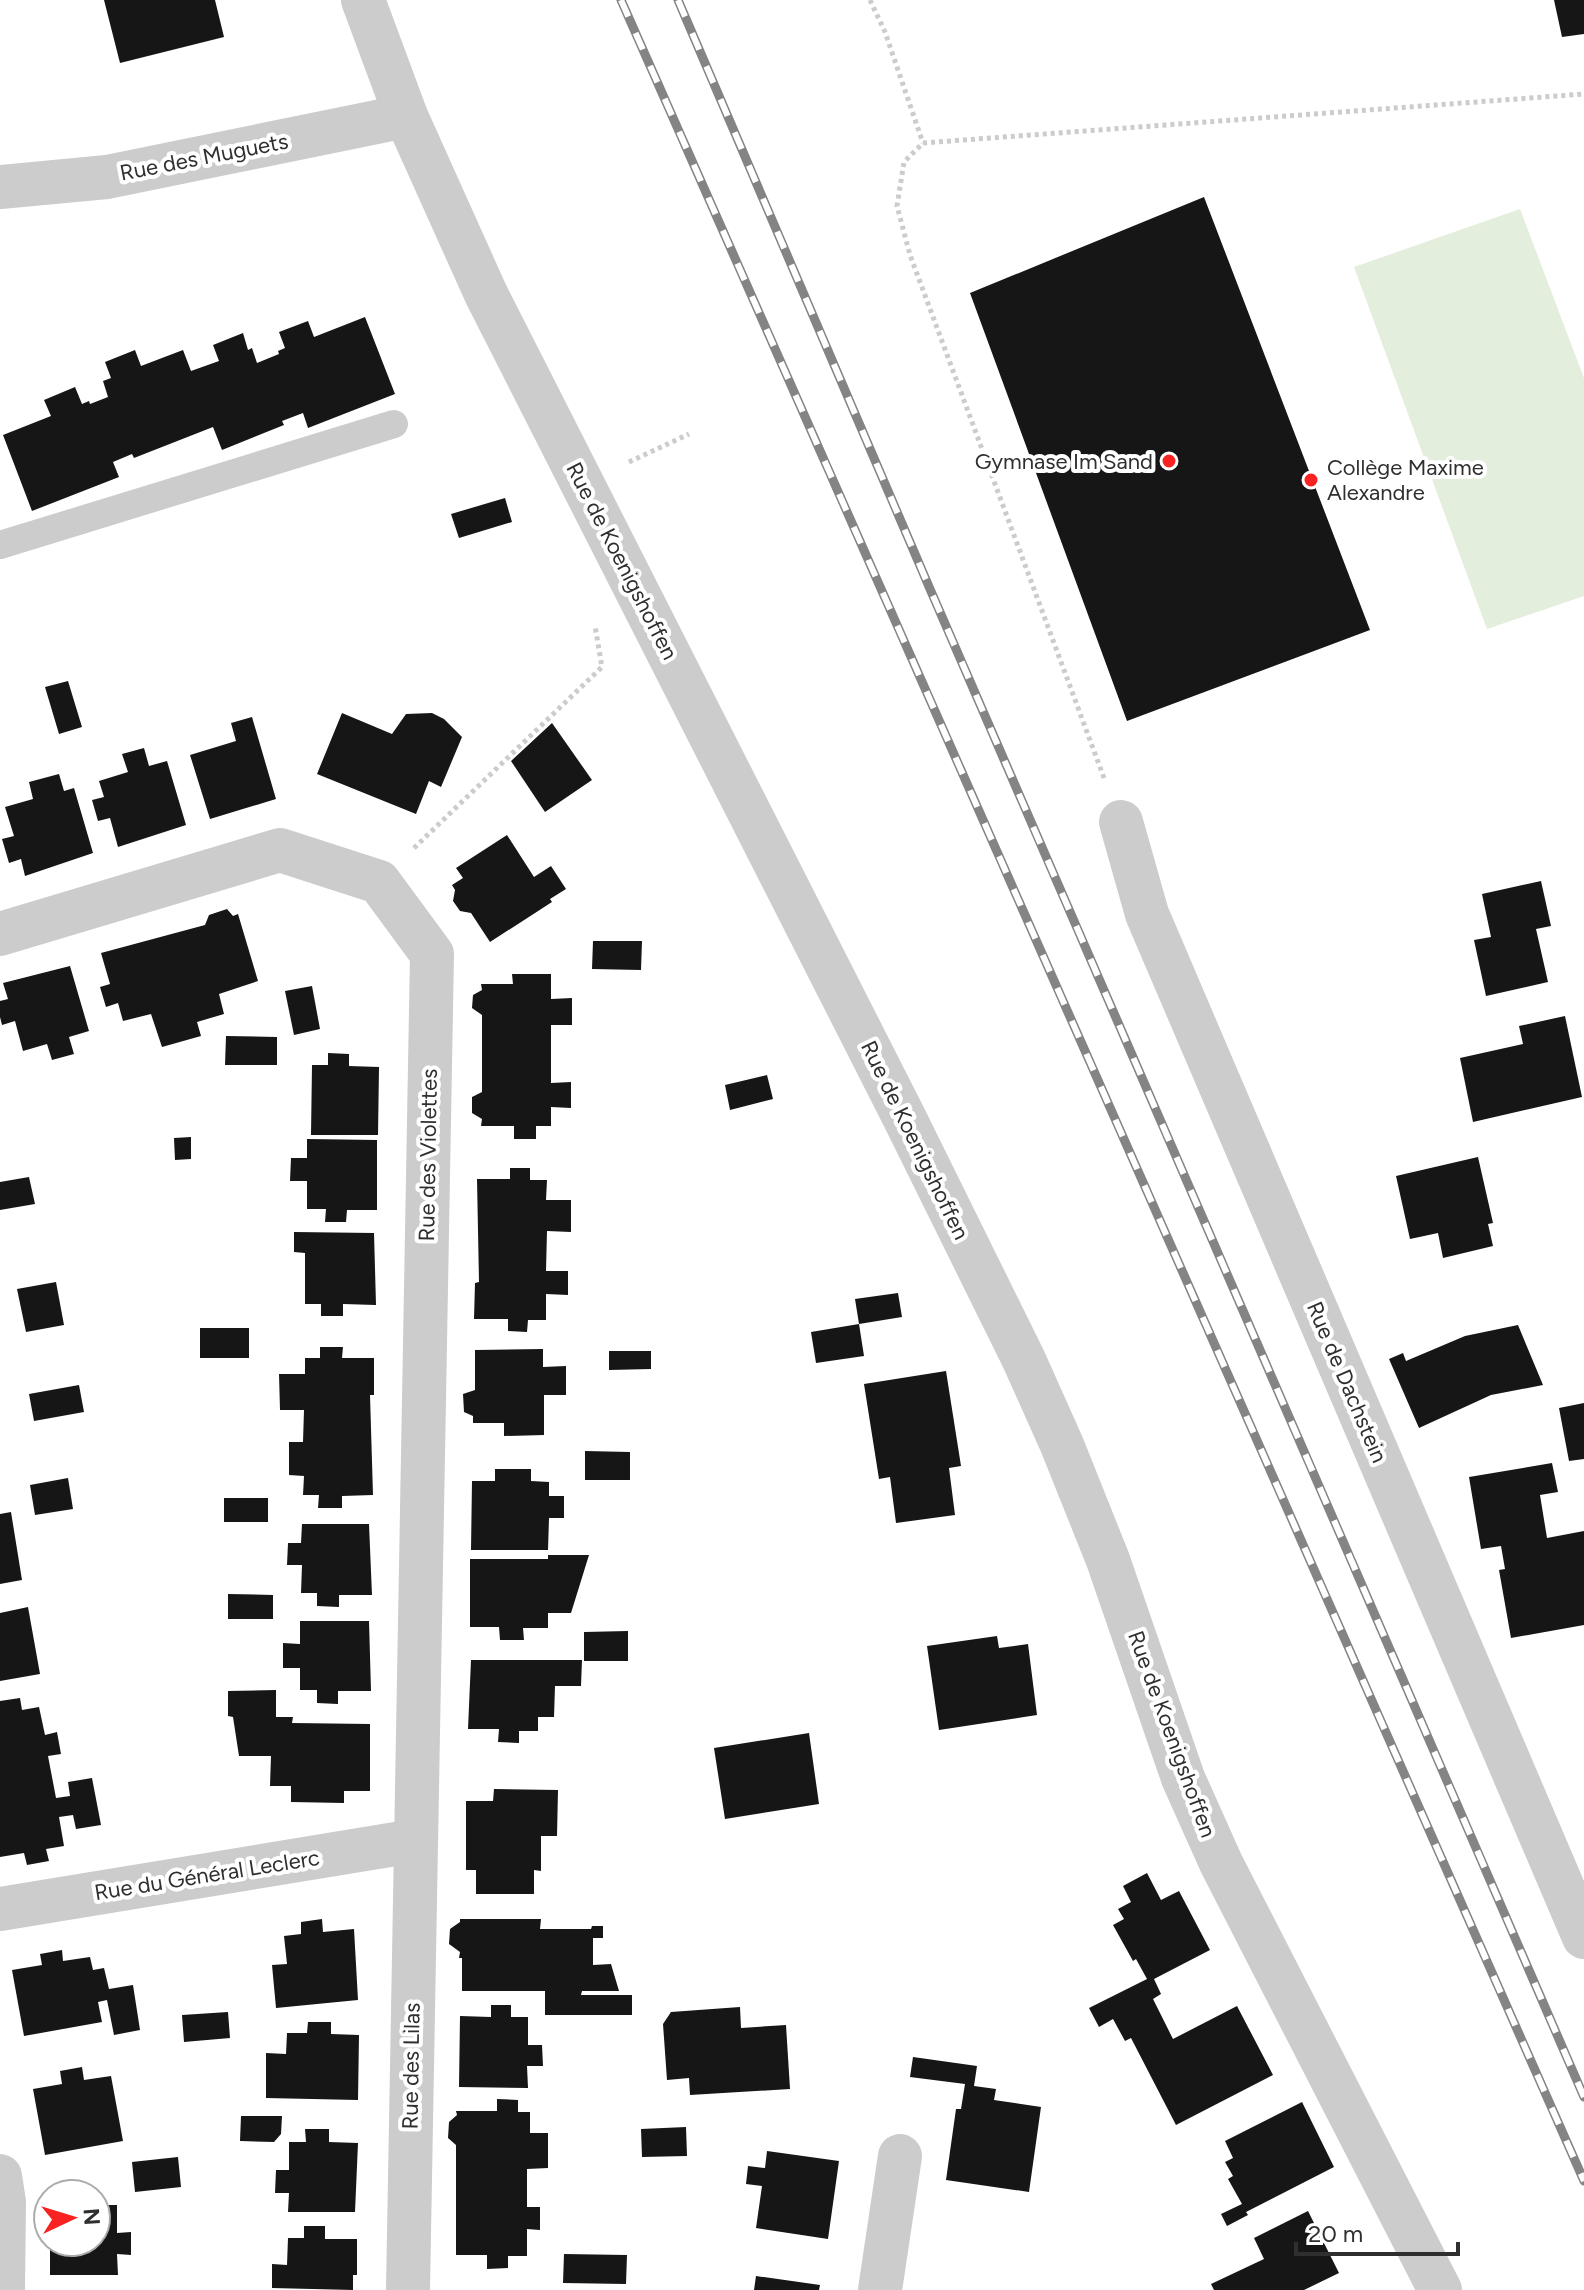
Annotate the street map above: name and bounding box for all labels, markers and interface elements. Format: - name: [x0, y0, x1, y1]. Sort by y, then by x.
- street label: Rue des Muguets: [118, 127, 290, 187]
- place label: Gymnase Im Sand: [975, 448, 1153, 475]
- marker: Gymnase Im Sand: [1160, 452, 1178, 470]
- place label: Collège Maxime Alexandre: [1327, 454, 1484, 506]
- street label: Rue de Koenigshoffen: [561, 458, 683, 664]
- marker: Collège Maxime Alexandre: [1302, 471, 1320, 489]
- street label: Rue de Koenigshoffen: [855, 1036, 975, 1244]
- street label: Rue des Violettes: [413, 1068, 443, 1242]
- street label: Rue de Dachstein: [1301, 1297, 1393, 1467]
- street label: Rue de Koenigshoffen: [1122, 1627, 1222, 1841]
- street label: Rue du Général Leclerc: [92, 1844, 322, 1906]
- street label: Rue des Lilas: [396, 2002, 426, 2130]
- north arrow: [32, 2178, 112, 2258]
- scale bar: [1296, 2206, 1458, 2256]
- text: N: [77, 2207, 106, 2226]
- text: 20 m: [1308, 2219, 1363, 2248]

